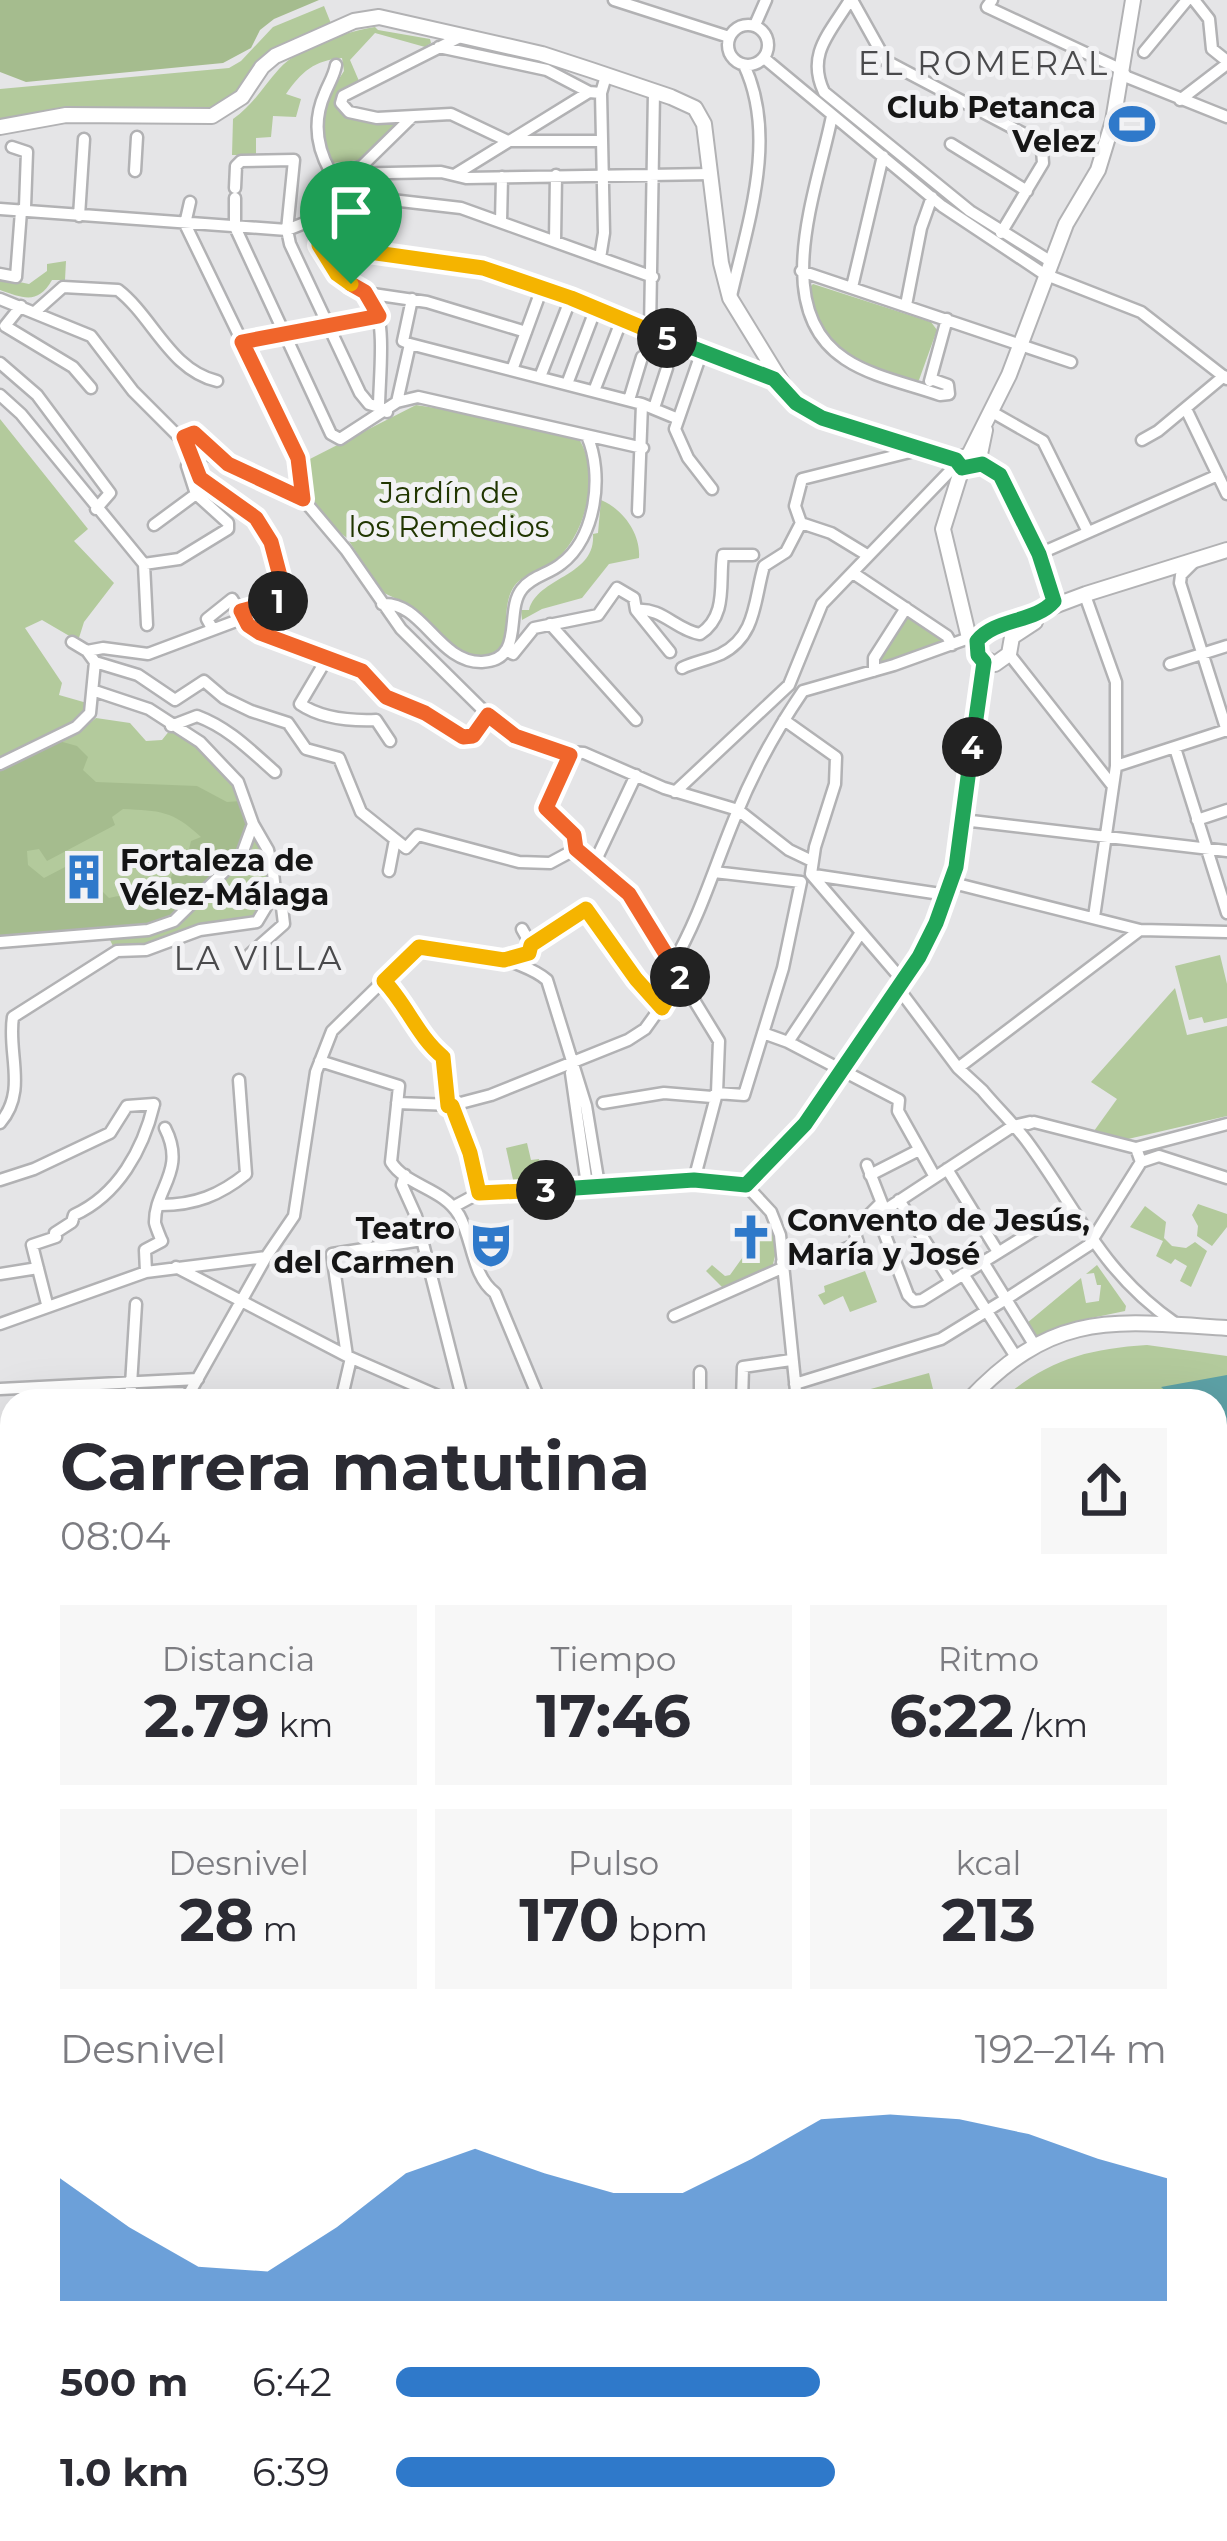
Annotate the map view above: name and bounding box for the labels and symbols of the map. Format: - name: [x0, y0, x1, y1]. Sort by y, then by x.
- district label: EL ROMERAL: [858, 43, 1110, 83]
- place label: Club Petanca Velez: [887, 89, 1096, 160]
- sports icon: Club Petanca Velez: [1107, 99, 1157, 149]
- pin: [300, 161, 402, 284]
- pin: 5: [637, 308, 697, 368]
- park label: Jardín de los Remedios: [349, 474, 550, 545]
- pin: 1: [248, 571, 308, 631]
- pin: 4: [942, 717, 1002, 777]
- place label: Fortaleza de Vélez-Málaga: [119, 842, 329, 913]
- building icon: Fortaleza de Vélez-Málaga: [59, 852, 109, 902]
- district label: LA VILLA: [174, 938, 344, 978]
- pin: 2: [650, 947, 710, 1007]
- pin: 3: [516, 1160, 576, 1220]
- place label: Convento de Jesús, María y José: [787, 1202, 1090, 1273]
- place label: Teatro del Carmen: [274, 1210, 455, 1281]
- church icon: Convento de Jesús, María y José: [726, 1212, 776, 1262]
- theatre icon: Teatro del Carmen: [466, 1220, 516, 1270]

